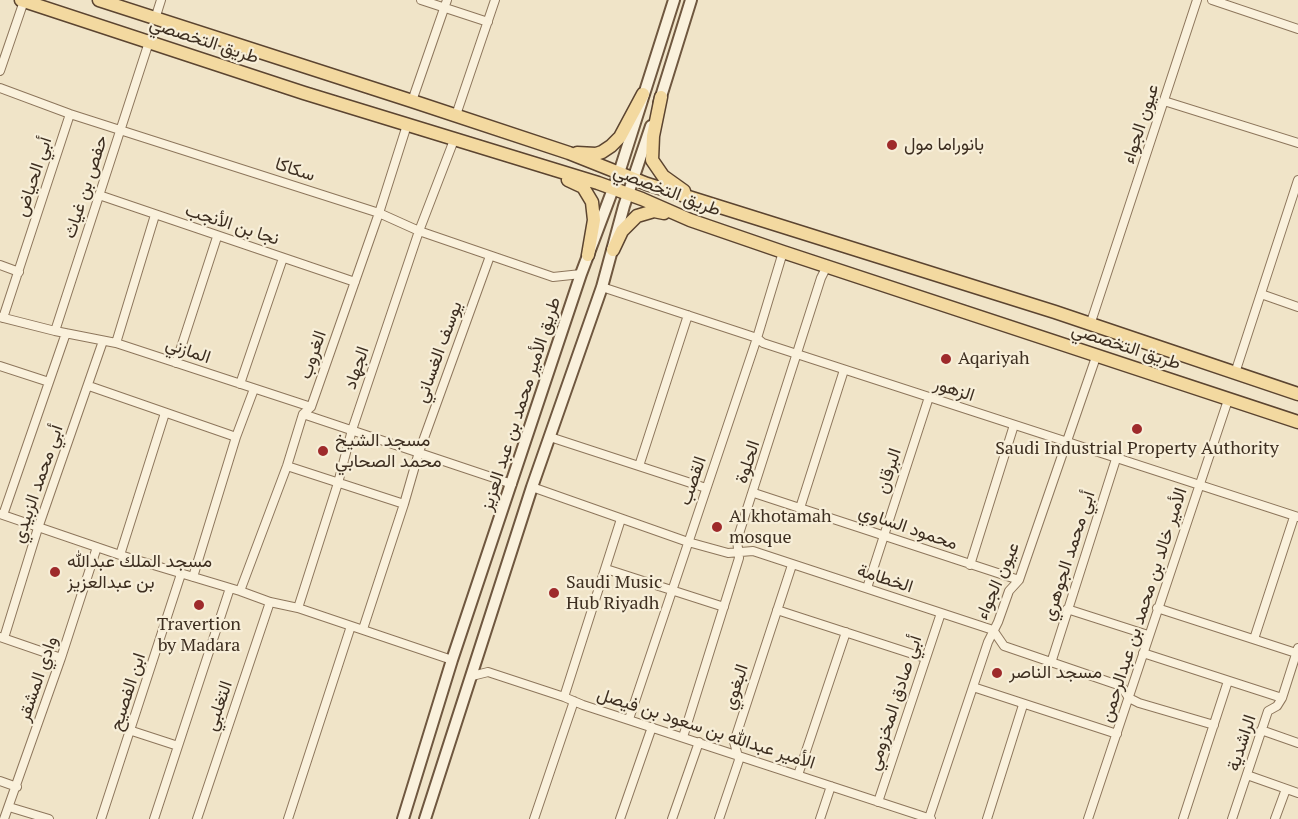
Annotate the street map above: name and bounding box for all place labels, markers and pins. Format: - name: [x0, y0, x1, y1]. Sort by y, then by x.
- place label: بانوراما مول: [904, 134, 984, 156]
- marker: بانوراما مول: [885, 138, 899, 152]
- place label: Aqariyah: [958, 348, 1030, 370]
- marker: Aqariyah: [939, 352, 953, 366]
- marker: Saudi Industrial Property Authority: [1130, 422, 1144, 436]
- place label: مسجد الشيخ محمد الصحابي: [335, 430, 442, 472]
- place label: Saudi Industrial Property Authority: [995, 438, 1279, 460]
- marker: مسجد الشيخ محمد الصحابي: [316, 444, 330, 458]
- place label: Al khotamah mosque: [729, 506, 832, 548]
- marker: Al khotamah mosque: [710, 520, 724, 534]
- place label: مسجد الملك عبدالله بن عبدالعزيز: [67, 551, 212, 594]
- marker: مسجد الملك عبدالله بن عبدالعزيز: [48, 565, 62, 579]
- place label: Saudi Music Hub Riyadh: [566, 572, 662, 614]
- marker: Saudi Music Hub Riyadh: [547, 586, 561, 600]
- marker: Travertion by Madara: [192, 598, 206, 612]
- place label: Travertion by Madara: [157, 614, 241, 656]
- place label: مسجد الناصر: [1009, 662, 1102, 684]
- marker: مسجد الناصر: [990, 666, 1004, 680]

